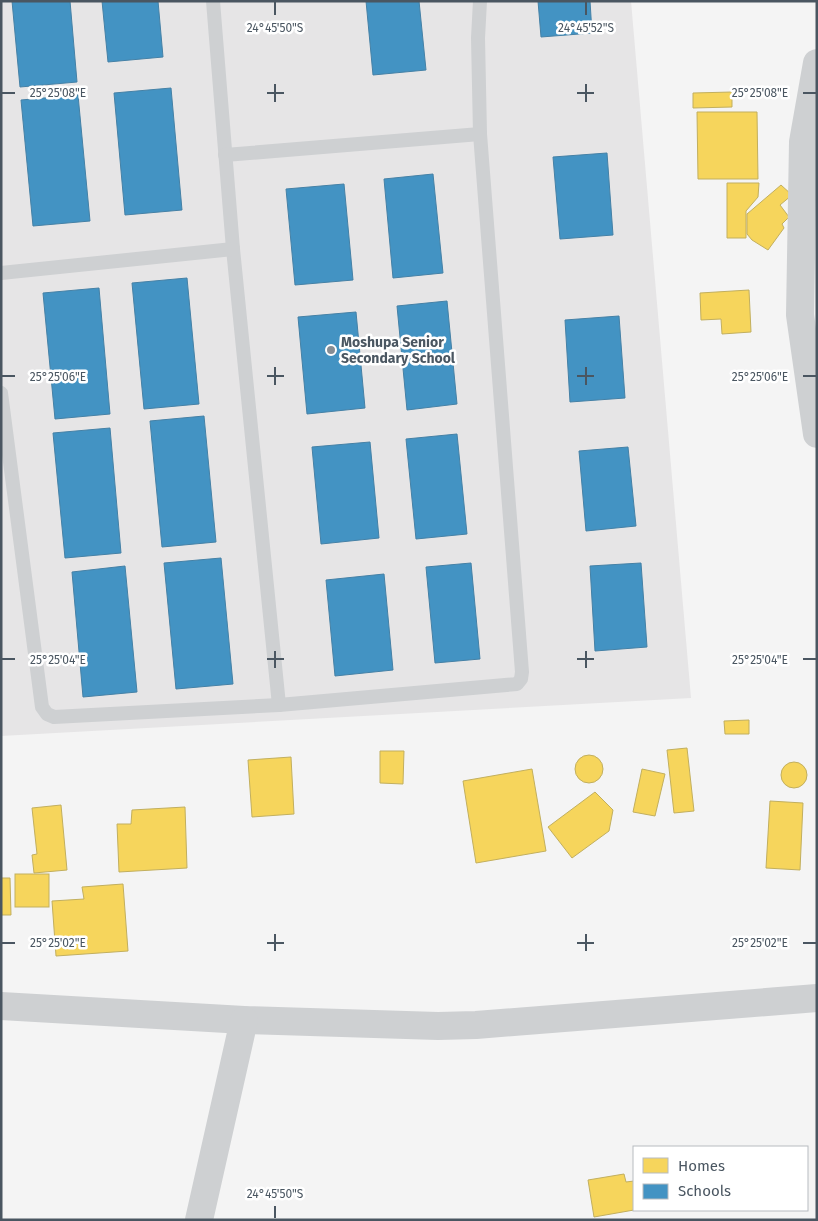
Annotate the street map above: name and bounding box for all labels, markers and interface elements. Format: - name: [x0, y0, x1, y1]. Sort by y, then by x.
- text: 24°45'50"S: [247, 21, 304, 35]
- text: 24°45'52"S: [558, 21, 614, 35]
- text: 25°25'08"E: [30, 86, 86, 100]
- text: 25°25'08"E: [732, 86, 788, 100]
- place label: Moshupa Senior Secondary School: [341, 334, 456, 367]
- marker: Moshupa Senior Secondary School: [325, 344, 337, 356]
- text: 25°25'06"E: [30, 370, 86, 384]
- text: 25°25'06"E: [732, 370, 788, 384]
- text: 25°25'04"E: [30, 653, 86, 667]
- text: 25°25'04"E: [732, 653, 788, 667]
- text: 25°25'02"E: [30, 936, 86, 950]
- text: 25°25'02"E: [732, 936, 788, 950]
- legend: [633, 1146, 808, 1211]
- text: Homes: [678, 1157, 725, 1175]
- text: Schools: [678, 1182, 731, 1200]
- text: 24°45'50"S: [247, 1187, 304, 1201]

